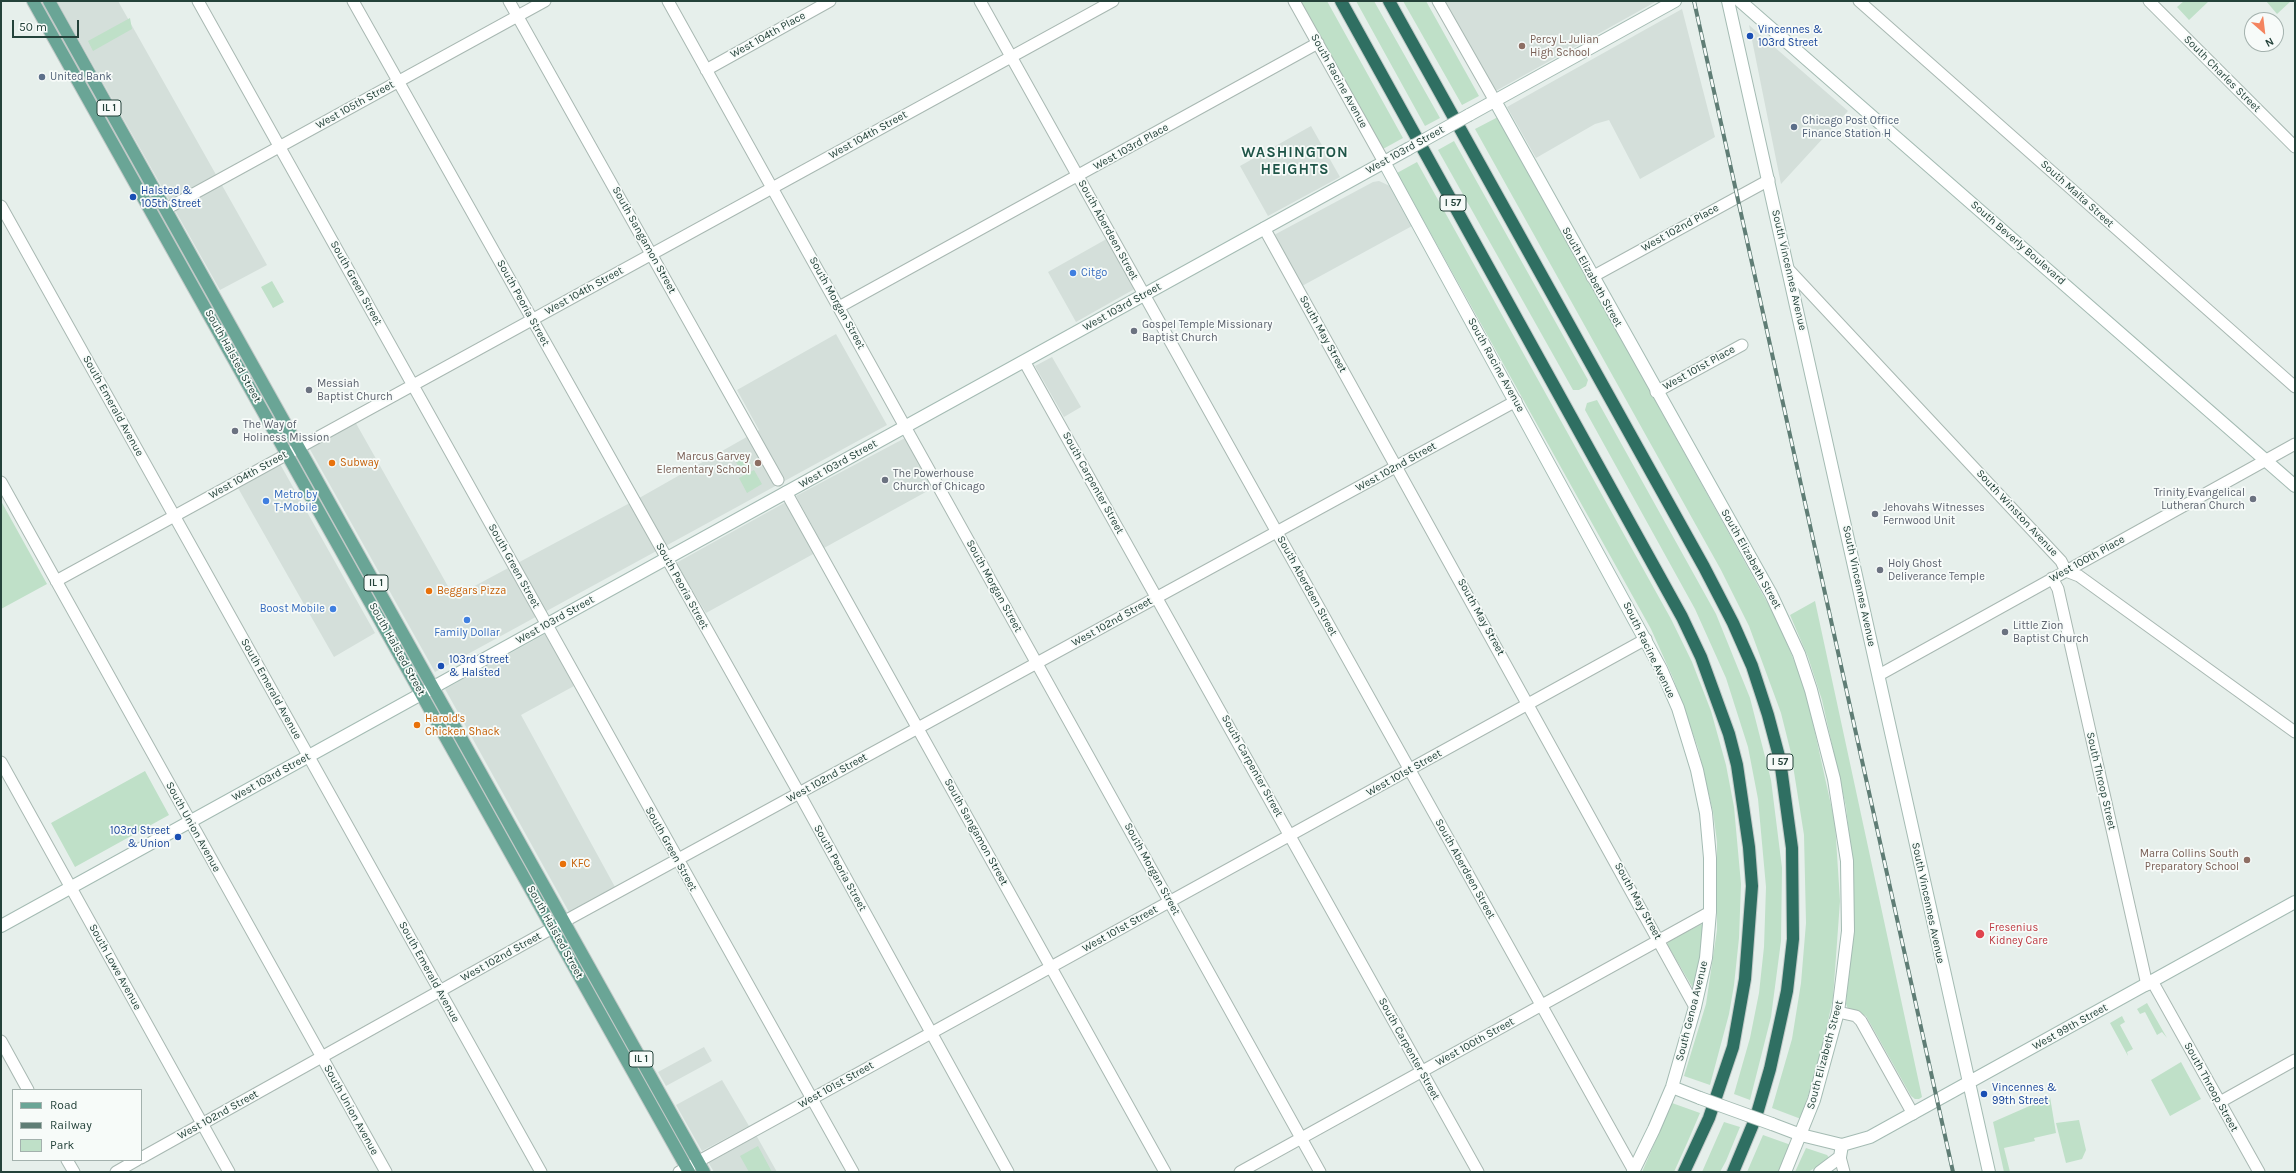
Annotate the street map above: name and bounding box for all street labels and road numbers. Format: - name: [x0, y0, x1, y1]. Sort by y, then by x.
- street label: West 104th Place: [728, 9, 808, 61]
- street label: South Racine Avenue: [1308, 32, 1370, 130]
- street label: South Charles Street: [2181, 33, 2263, 115]
- street label: West 105th Street: [313, 78, 397, 132]
- road number: IL 1: [97, 100, 121, 116]
- street label: West 104th Street: [827, 108, 909, 162]
- street label: West 103rd Place: [1091, 121, 1171, 173]
- street label: West 103rd Street: [1363, 123, 1447, 177]
- street label: South Malta Street: [2038, 158, 2116, 230]
- street label: South Aberdeen Street: [1075, 178, 1141, 282]
- street label: South Sangamon Street: [609, 184, 679, 296]
- road number: I 57: [1440, 195, 1466, 211]
- street label: South Beverly Boulevard: [1968, 198, 2068, 288]
- street label: West 102nd Place: [1639, 201, 1721, 255]
- street label: South Vincennes Avenue: [1769, 208, 1809, 332]
- street label: South Elizabeth Street: [1559, 225, 1625, 329]
- street label: South Green Street: [327, 238, 385, 328]
- street label: South Morgan Street: [806, 255, 868, 351]
- street label: South Peoria Street: [494, 258, 552, 348]
- street label: West 104th Street: [543, 264, 625, 318]
- street label: West 103rd Street: [1080, 280, 1164, 334]
- street label: South May Street: [1296, 293, 1350, 375]
- street label: South Halsted Street: [202, 307, 264, 405]
- street label: South Racine Avenue: [1465, 316, 1527, 414]
- street label: West 101st Place: [1661, 343, 1737, 393]
- street label: South Emerald Avenue: [80, 353, 146, 459]
- street label: South Carpenter Street: [1059, 430, 1127, 536]
- street label: West 103rd Street: [796, 437, 880, 491]
- street label: West 102nd Street: [1353, 439, 1439, 495]
- street label: West 104th Street: [207, 448, 289, 502]
- street label: South Winston Avenue: [1973, 467, 2061, 559]
- street label: South Elizabeth Street: [1718, 507, 1784, 611]
- street label: South Green Street: [485, 521, 543, 611]
- street label: South Vincennes Avenue: [1840, 524, 1878, 648]
- street label: West 100th Place: [2047, 533, 2127, 585]
- street label: South Aberdeen Street: [1274, 534, 1340, 638]
- street label: South Morgan Street: [963, 538, 1025, 634]
- street label: South Peoria Street: [653, 541, 711, 631]
- road number: IL 1: [364, 575, 388, 591]
- street label: South May Street: [1454, 576, 1508, 658]
- street label: West 103rd Street: [513, 593, 597, 647]
- street label: West 102nd Street: [1069, 594, 1155, 650]
- street label: South Halsted Street: [366, 600, 428, 698]
- street label: South Racine Avenue: [1620, 600, 1678, 700]
- street label: South Emerald Avenue: [238, 636, 304, 742]
- street label: South Carpenter Street: [1218, 713, 1286, 819]
- street label: South Throop Street: [2083, 731, 2119, 831]
- street label: West 101st Street: [1364, 747, 1444, 799]
- street label: West 103rd Street: [229, 750, 313, 804]
- street label: West 102nd Street: [784, 750, 870, 806]
- road number: I 57: [1767, 754, 1793, 770]
- street label: South Sangamon Street: [941, 776, 1011, 888]
- street label: South Union Avenue: [163, 780, 223, 874]
- street label: South Green Street: [642, 804, 700, 894]
- street label: South Aberdeen Street: [1432, 817, 1498, 921]
- street label: South Morgan Street: [1121, 821, 1183, 917]
- street label: South Peoria Street: [811, 823, 869, 913]
- street label: South Vincennes Avenue: [1909, 841, 1947, 965]
- street label: South May Street: [1611, 860, 1665, 942]
- street label: South Halsted Street: [524, 883, 586, 981]
- street label: West 101st Street: [1080, 903, 1160, 955]
- street label: South Emerald Avenue: [396, 919, 462, 1025]
- street label: South Lowe Avenue: [86, 922, 144, 1012]
- street label: West 102nd Street: [458, 929, 544, 985]
- street label: South Genoa Avenue: [1673, 959, 1711, 1063]
- street label: South Carpenter Street: [1375, 996, 1443, 1102]
- street label: South Elizabeth Street: [1804, 999, 1846, 1111]
- street label: West 99th Street: [2030, 1001, 2110, 1053]
- street label: West 100th Street: [1433, 1015, 1517, 1069]
- street label: South Throop Street: [2181, 1040, 2241, 1134]
- road number: IL 1: [629, 1051, 653, 1067]
- street label: West 101st Street: [796, 1059, 876, 1111]
- street label: South Union Avenue: [321, 1063, 381, 1157]
- street label: West 102nd Street: [175, 1087, 261, 1143]

